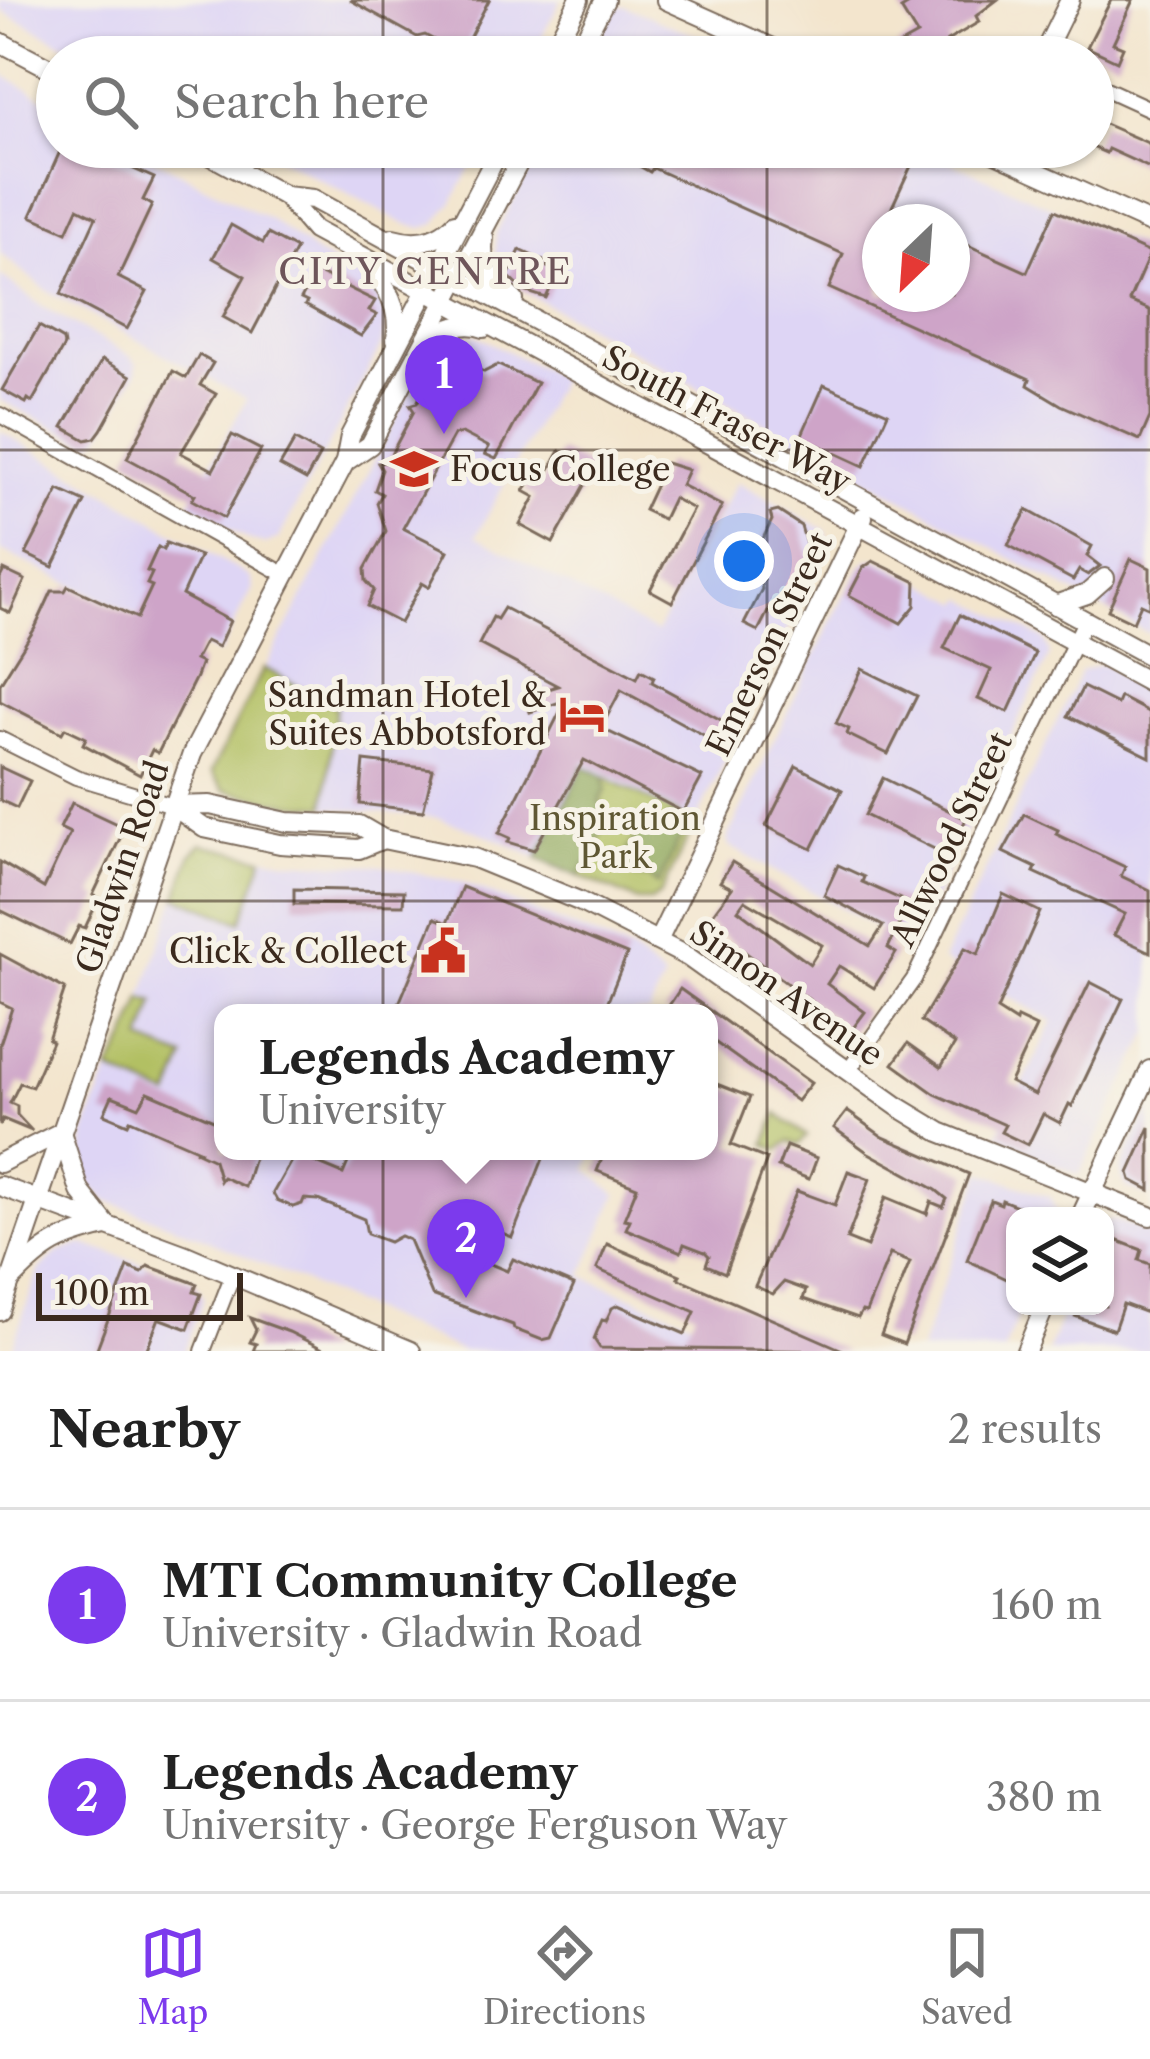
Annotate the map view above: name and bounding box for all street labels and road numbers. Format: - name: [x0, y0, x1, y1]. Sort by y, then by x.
- street label: South Fraser Way: [595, 337, 859, 503]
- street label: Emerson Street: [698, 526, 841, 763]
- street label: Allwood Street: [882, 725, 1021, 954]
- street label: Gladwin Road: [67, 756, 178, 979]
- street label: Simon Avenue: [682, 912, 891, 1075]

